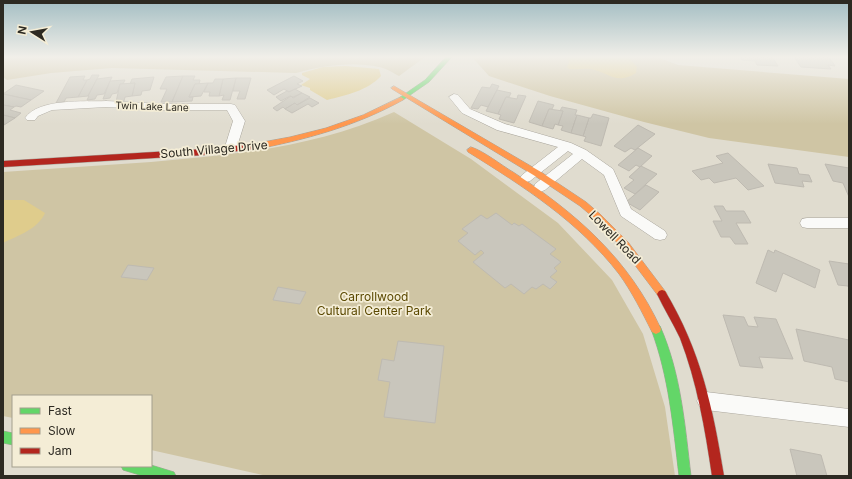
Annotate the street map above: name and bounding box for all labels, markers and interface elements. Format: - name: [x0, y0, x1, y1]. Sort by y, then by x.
- north arrow: [12, 12, 52, 52]
- text: N: [15, 25, 30, 36]
- street label: Twin Lake Lane: [115, 99, 189, 113]
- street label: South Village Drive: [160, 137, 268, 161]
- street label: Lowell Road: [586, 207, 644, 267]
- park label: Carrollwood Cultural Center Park: [317, 289, 432, 318]
- legend: [12, 395, 152, 467]
- text: Fast: [48, 403, 72, 418]
- text: Slow: [48, 423, 76, 438]
- text: Jam: [48, 443, 72, 458]

